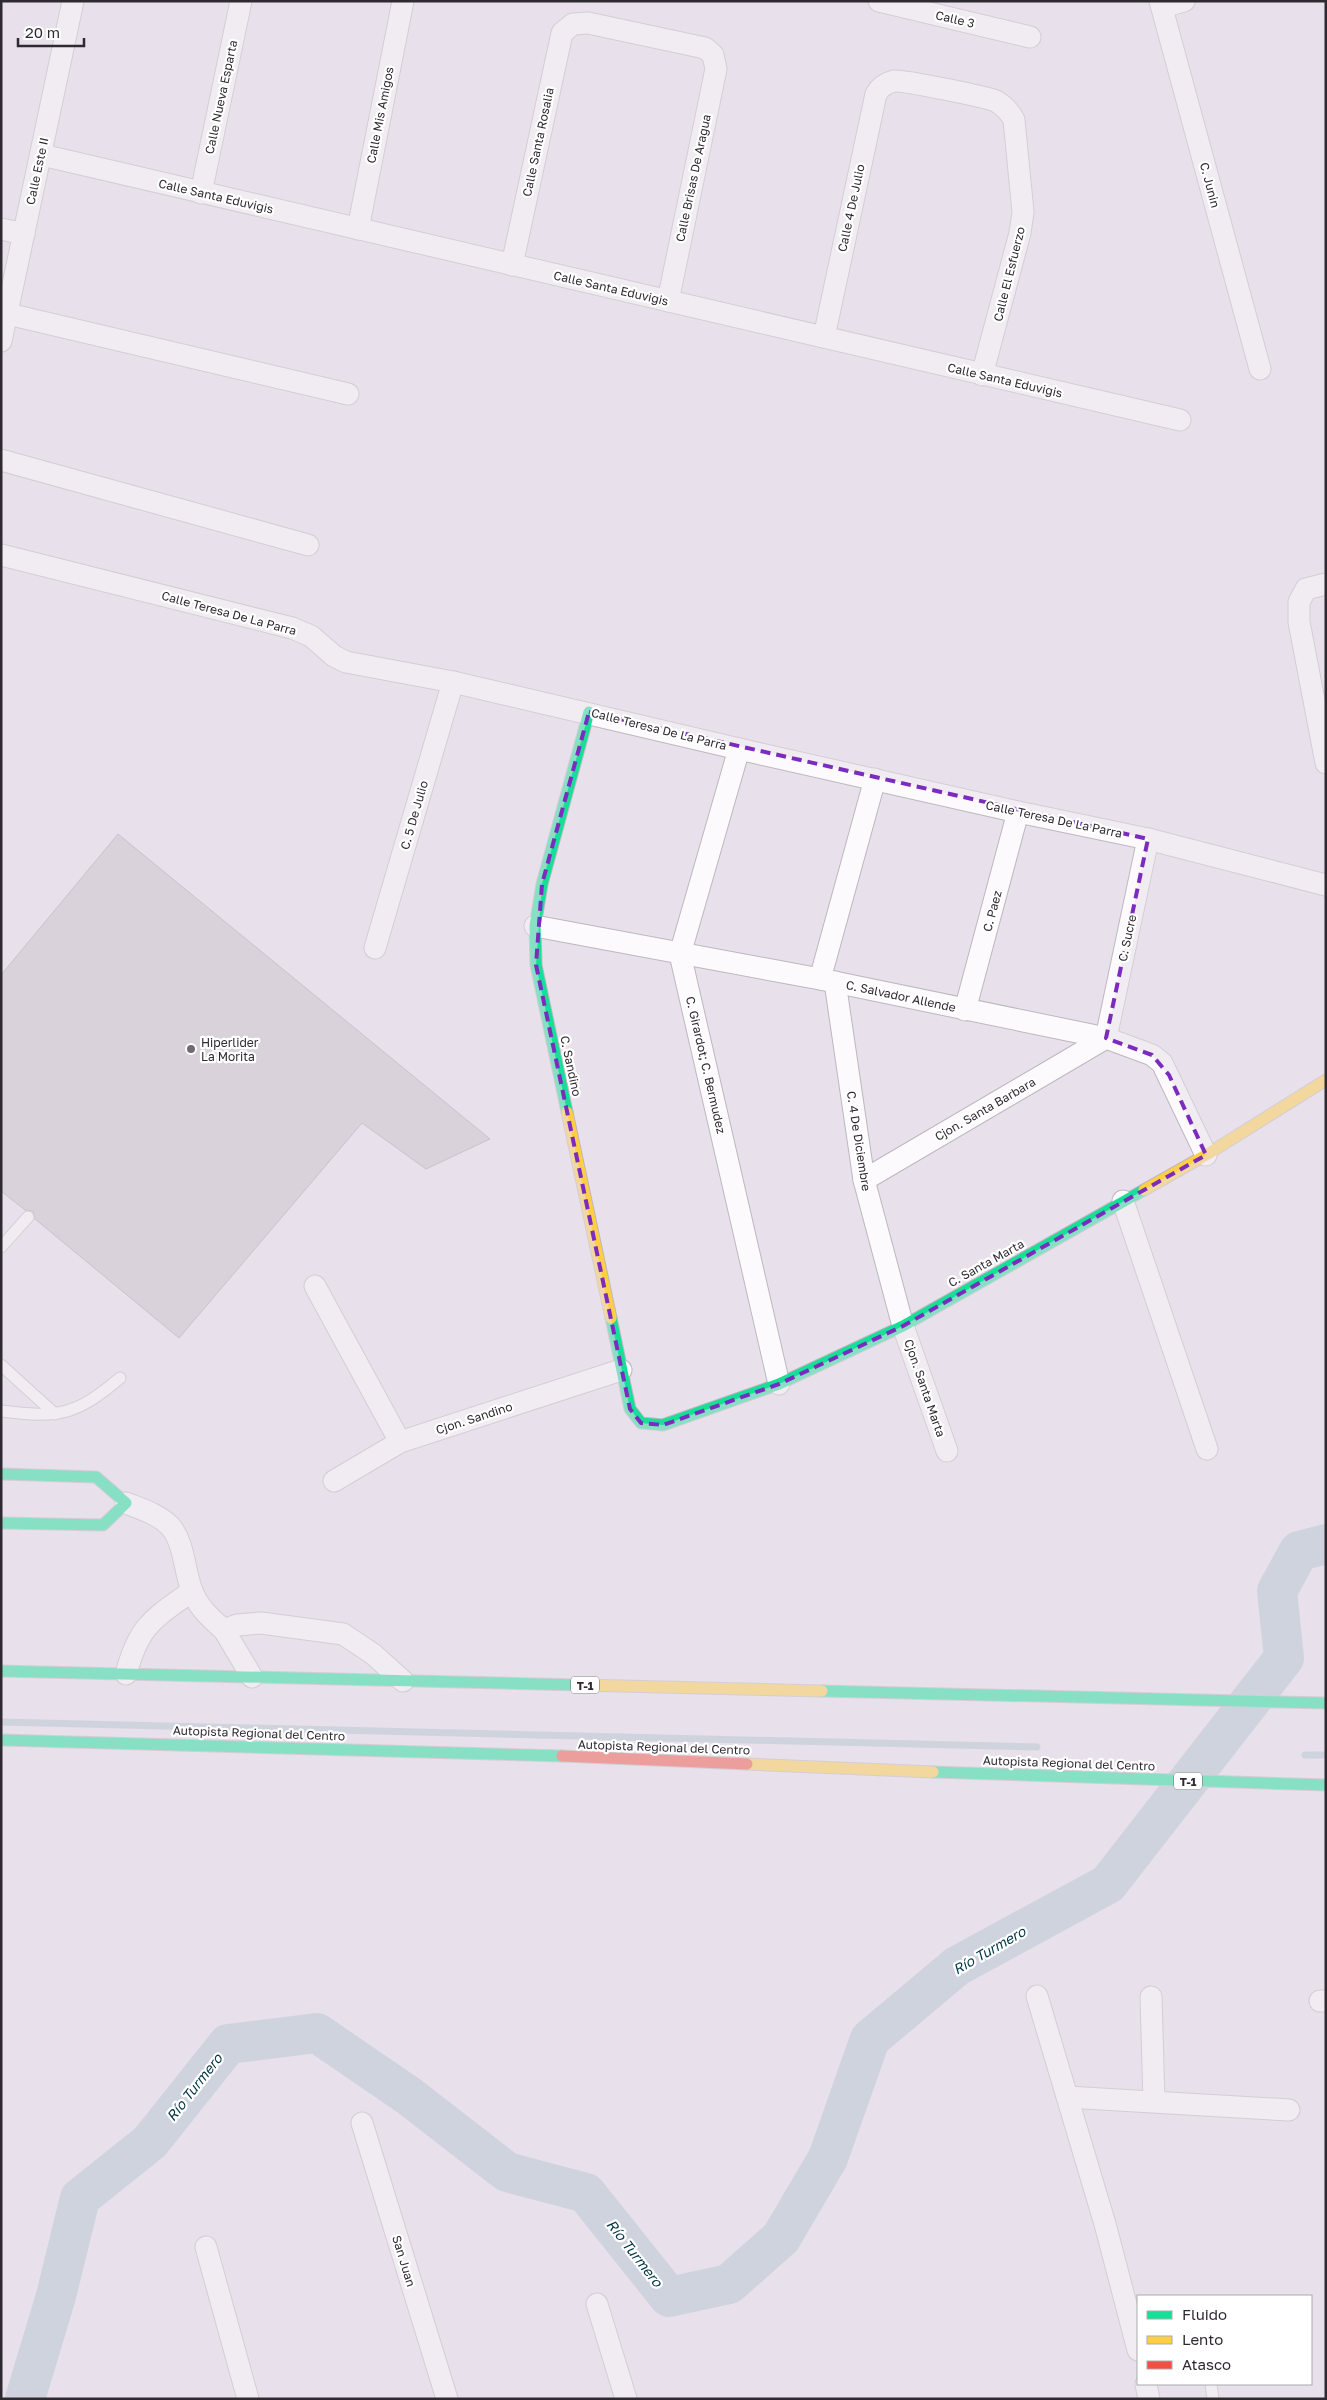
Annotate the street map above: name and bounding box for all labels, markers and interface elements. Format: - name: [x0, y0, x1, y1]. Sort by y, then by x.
- street label: Calle 3: [934, 7, 976, 31]
- scale bar: [18, 15, 84, 47]
- text: 20 m: [25, 23, 60, 41]
- street label: Calle Nueva Esparta: [202, 39, 240, 155]
- street label: Calle Mis Amigos: [363, 65, 397, 165]
- street label: Calle Santa Rosalia: [519, 86, 557, 198]
- street label: Calle Brisas De Aragua: [672, 113, 714, 243]
- street label: Calle Este II: [23, 136, 51, 206]
- street label: C. Junin: [1197, 161, 1223, 209]
- street label: Calle 4 De Julio: [834, 163, 868, 253]
- street label: Calle Santa Eduvigis: [157, 175, 275, 217]
- street label: Calle El Esfuerzo: [990, 225, 1028, 323]
- street label: Calle Santa Eduvigis: [552, 267, 670, 309]
- street label: Calle Santa Eduvigis: [946, 359, 1064, 401]
- street label: Calle Teresa De La Parra: [160, 588, 298, 638]
- street label: Calle Teresa De La Parra: [590, 705, 728, 753]
- street label: C. 5 De Julio: [397, 779, 431, 851]
- street label: Calle Teresa De La Parra: [984, 797, 1124, 841]
- street label: C. Paez: [979, 889, 1005, 933]
- street label: C. Sucre: [1115, 913, 1139, 963]
- street label: C. Salvador Allende: [845, 977, 957, 1015]
- street label: C. Girardot; C. Bermudez: [683, 995, 729, 1135]
- street label: C. Sandino: [557, 1034, 585, 1098]
- place label: Hiperlider La Morita: [201, 1035, 259, 1064]
- marker: Hiperlider La Morita: [185, 1043, 197, 1055]
- street label: Cjon. Santa Barbara: [932, 1074, 1038, 1144]
- street label: C. 4 De Diciembre: [844, 1090, 874, 1192]
- street label: C. Santa Marta: [945, 1236, 1027, 1290]
- street label: Cjon. Santa Marta: [901, 1337, 949, 1439]
- street label: Cjon. Sandino: [434, 1399, 514, 1437]
- road number: T-1: [571, 1676, 599, 1694]
- street label: Autopista Regional del Centro: [173, 1722, 345, 1744]
- street label: Autopista Regional del Centro: [578, 1736, 750, 1758]
- street label: Autopista Regional del Centro: [983, 1752, 1155, 1774]
- road number: T-1: [1174, 1772, 1202, 1790]
- water label: Río Turmero: [950, 1922, 1030, 1978]
- water label: Río Turmero: [162, 2049, 227, 2124]
- water label: Río Turmero: [603, 2216, 668, 2291]
- street label: San Juan: [389, 2234, 419, 2288]
- legend: [1137, 2295, 1312, 2385]
- text: Fluido: [1182, 2305, 1227, 2323]
- text: Lento: [1182, 2330, 1223, 2348]
- text: Atasco: [1182, 2355, 1231, 2373]

